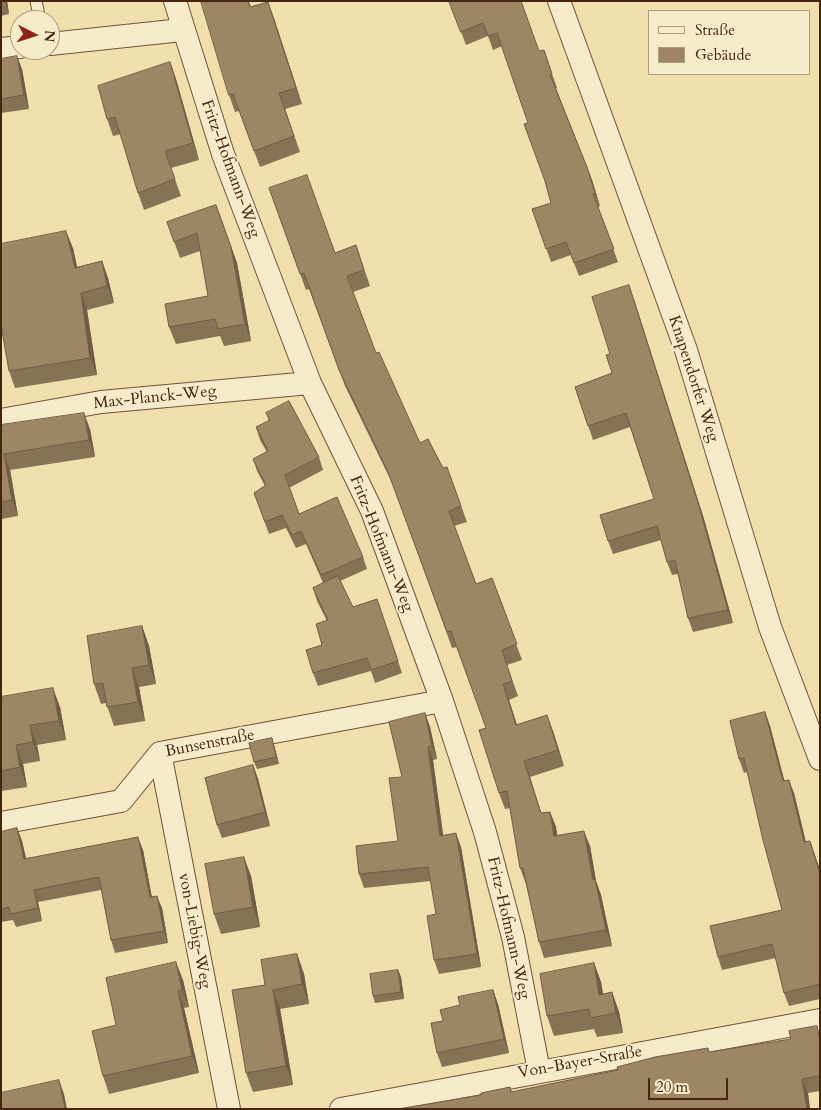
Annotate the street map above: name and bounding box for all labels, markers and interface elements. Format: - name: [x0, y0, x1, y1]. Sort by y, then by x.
- north arrow: [10, 10, 60, 60]
- legend: [648, 10, 811, 75]
- text: Straße: [695, 20, 735, 40]
- text: N: [39, 29, 59, 43]
- text: Gebäude: [695, 45, 751, 65]
- street label: Fritz-Hofmann-Weg: [196, 97, 264, 241]
- street label: Knapendorfer Weg: [663, 313, 723, 445]
- street label: Max-Planck-Weg: [93, 382, 217, 414]
- street label: Fritz-Hofmann-Weg: [345, 473, 417, 615]
- street label: Bunsenstraße: [164, 726, 256, 762]
- street label: Fritz-Hofmann-Weg: [482, 855, 534, 1001]
- street label: von-Liebig-Weg: [173, 871, 215, 991]
- street label: Von-Bayer-Straße: [516, 1043, 644, 1083]
- scale bar: [651, 1068, 731, 1100]
- text: 20 m: [656, 1077, 688, 1097]

